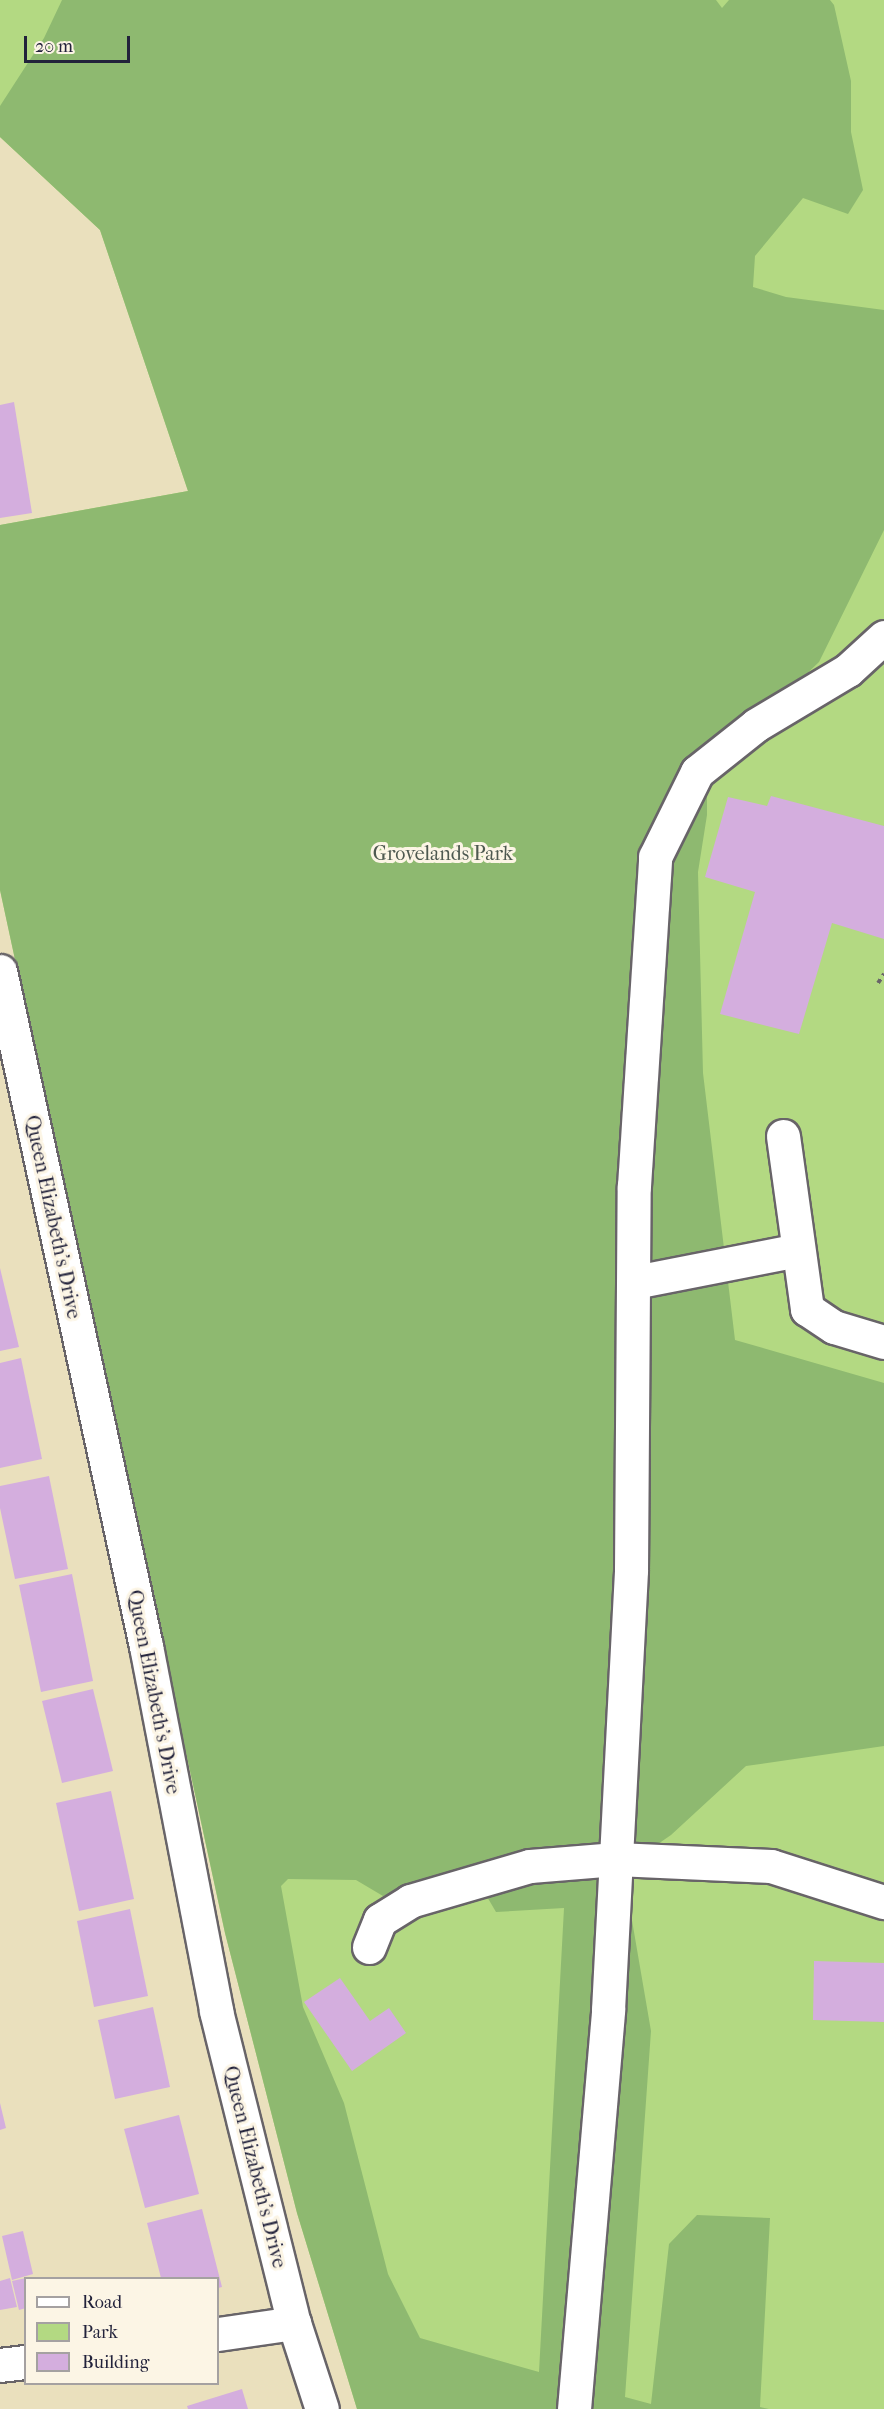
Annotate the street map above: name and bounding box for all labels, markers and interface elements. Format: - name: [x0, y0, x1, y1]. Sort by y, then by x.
- scale bar: [27, 24, 134, 62]
- text: 20 m: [35, 36, 73, 57]
- park label: Grovelands Park: [373, 841, 513, 865]
- street label: Queen Elizabeth's Drive: [20, 1113, 86, 1321]
- street label: Queen Elizabeth's Drive: [122, 1588, 186, 1796]
- street label: Queen Elizabeth's Drive: [218, 2063, 292, 2271]
- legend: [24, 2277, 219, 2385]
- text: Road: [82, 2292, 122, 2313]
- text: Park: [82, 2322, 118, 2343]
- text: Building: [82, 2352, 149, 2373]

